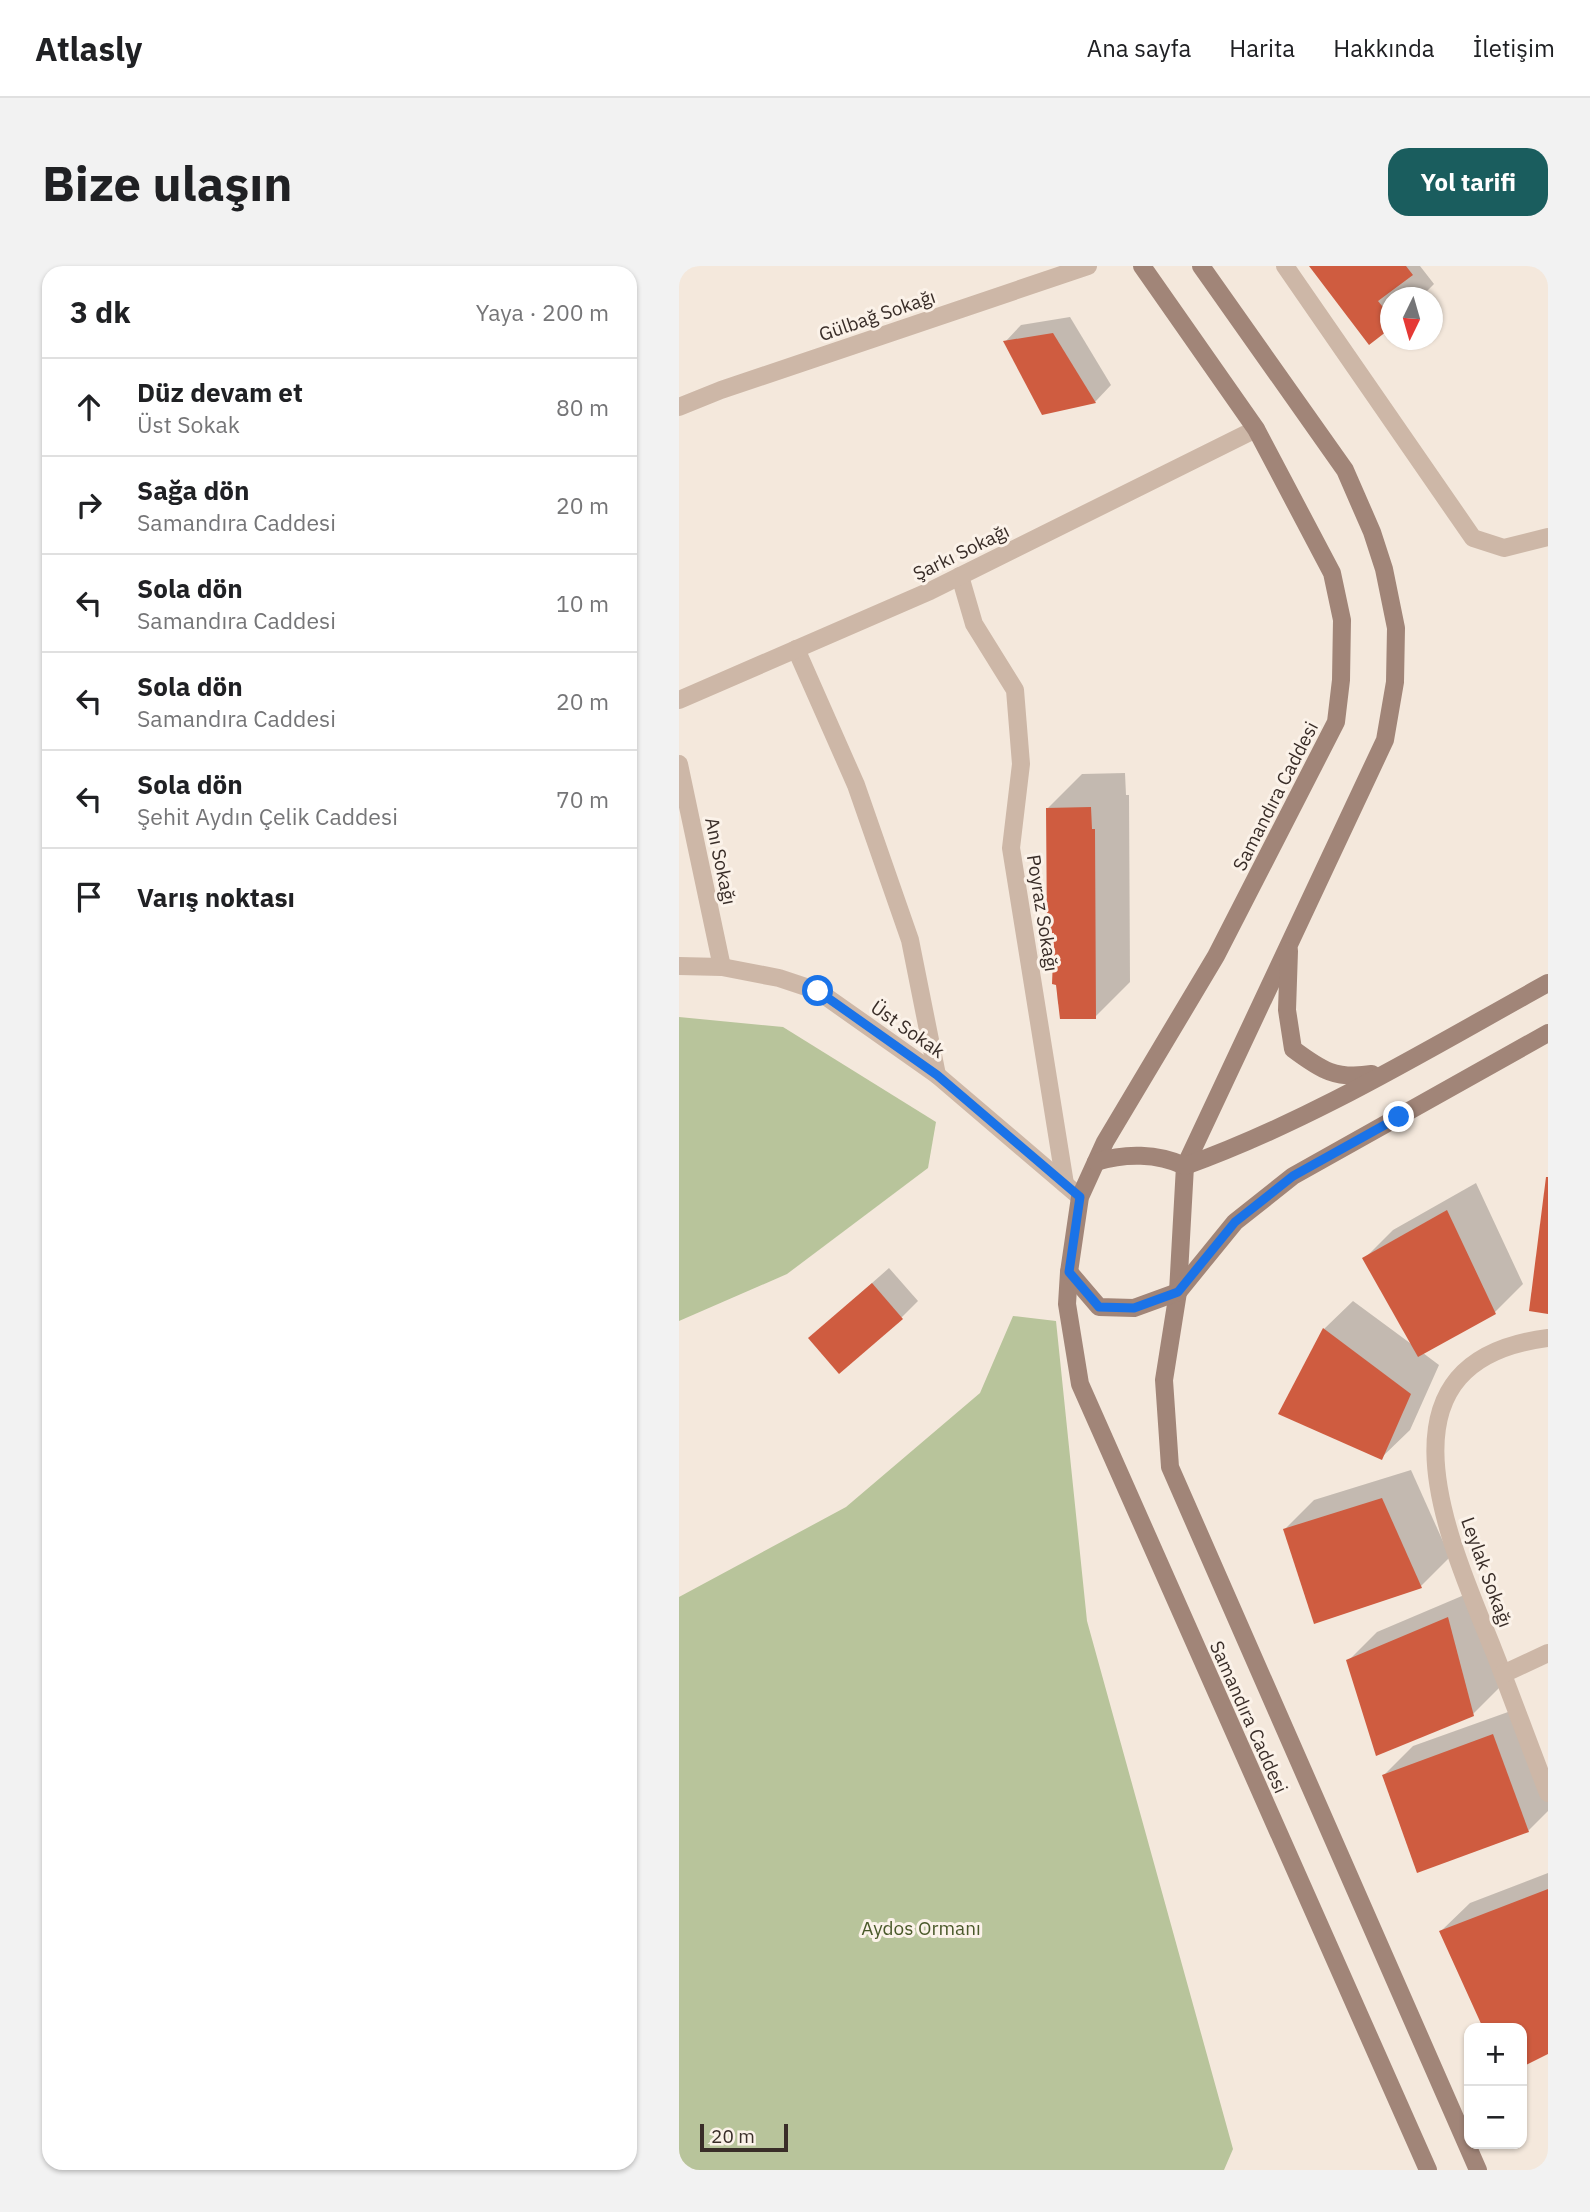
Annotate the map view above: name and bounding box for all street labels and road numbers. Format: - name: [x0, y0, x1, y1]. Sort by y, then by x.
- street label: Gülbağ Sokağı: [816, 284, 938, 346]
- street label: Şarkı Sokağı: [909, 518, 1013, 586]
- street label: Samandıra Caddesi: [1227, 717, 1323, 875]
- street label: Anı Sokağı: [700, 815, 742, 907]
- street label: Poyraz Sokağı: [1022, 853, 1064, 973]
- street label: Üst Sokak: [866, 995, 950, 1063]
- street label: Leylak Sokağı: [1456, 1514, 1518, 1630]
- street label: Samandıra Caddesi: [1205, 1637, 1293, 1797]

